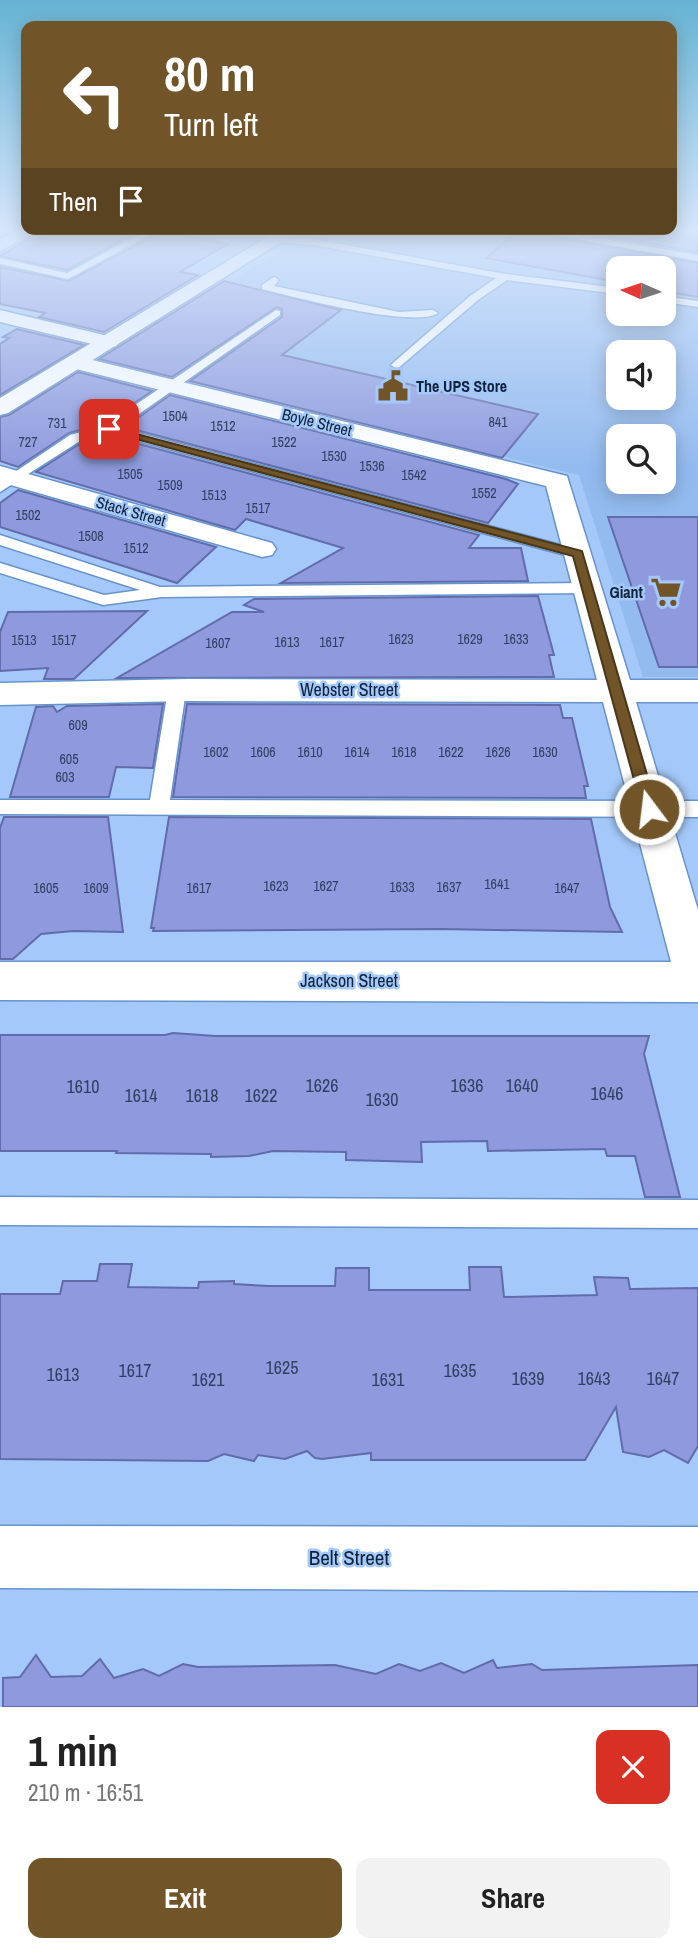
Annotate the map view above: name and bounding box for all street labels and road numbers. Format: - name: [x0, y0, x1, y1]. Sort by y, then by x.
- street label: Boyle Street: [280, 403, 355, 441]
- street label: Stack Street: [94, 491, 169, 532]
- street label: Webster Street: [300, 677, 398, 702]
- street label: Jackson Street: [300, 968, 398, 993]
- street label: Belt Street: [309, 1543, 389, 1572]

